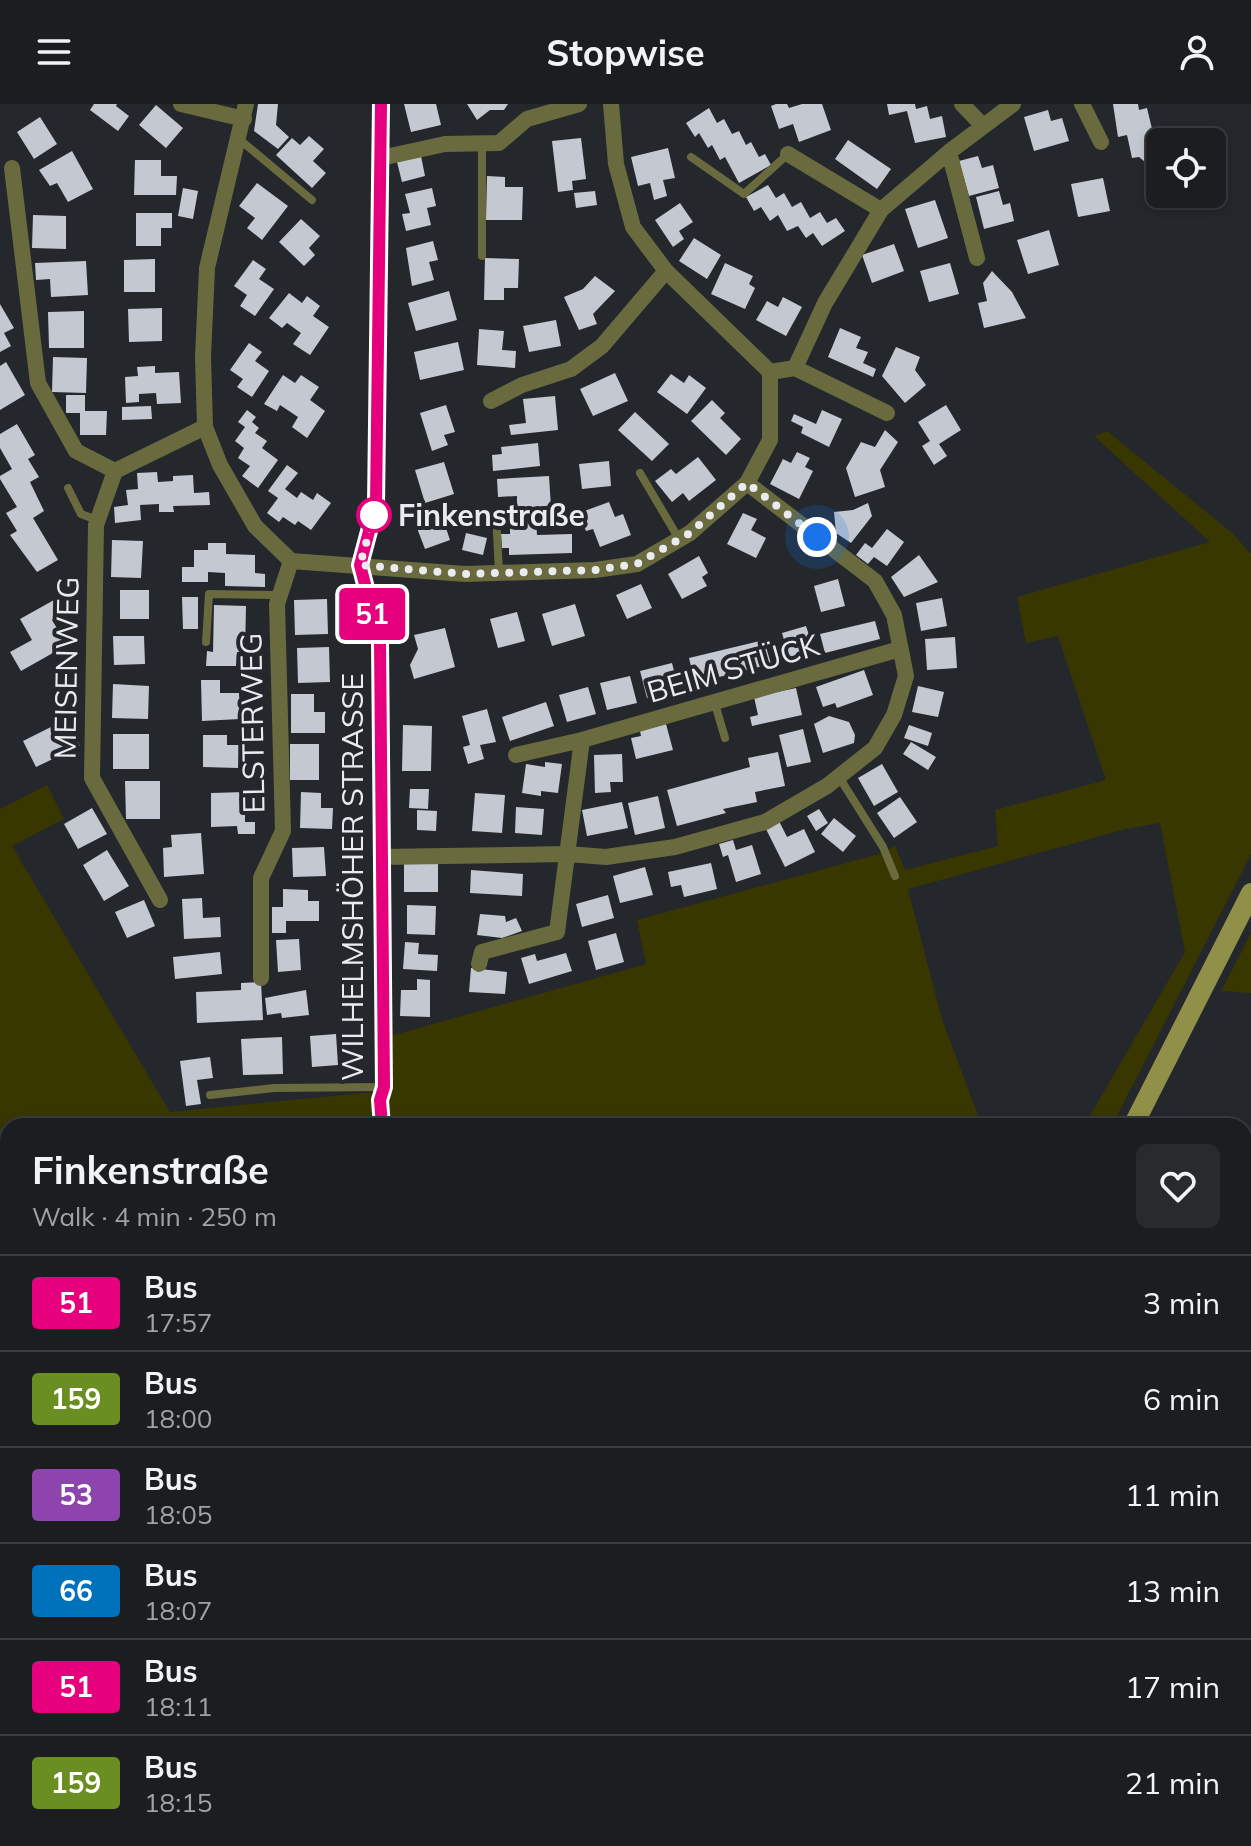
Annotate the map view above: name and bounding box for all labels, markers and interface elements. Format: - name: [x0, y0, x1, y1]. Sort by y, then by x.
- icon: menu: [32, 30, 76, 74]
- text: Stopwise: [546, 30, 705, 75]
- icon: person: [1175, 30, 1219, 74]
- map controls: [1146, 128, 1226, 208]
- button: locate: [1146, 128, 1226, 208]
- place label: Finkenstraße: [398, 496, 585, 534]
- marker: Finkenstraße: [357, 498, 391, 532]
- your location: [797, 517, 837, 557]
- street label: MEISENWEG: [45, 576, 87, 760]
- line badge: 51: [336, 588, 408, 640]
- text: 51: [355, 596, 389, 631]
- street label: BEIM STÜCK: [643, 625, 824, 711]
- street label: ELSTERWEG: [231, 632, 273, 814]
- street label: WILHELMSHÖHER STRASSE: [333, 673, 371, 1081]
- button: heart: [1136, 1144, 1220, 1228]
- text: Finkenstraße: [32, 1146, 269, 1194]
- text: Walk · 4 min · 250 m: [32, 1200, 277, 1233]
- text: Bus: [144, 1268, 198, 1306]
- text: 3 min: [1143, 1284, 1220, 1322]
- text: 51: [59, 1285, 93, 1320]
- text: 17:57: [144, 1306, 212, 1339]
- text: Bus: [144, 1364, 198, 1402]
- text: 6 min: [1143, 1380, 1220, 1418]
- text: 159: [51, 1381, 101, 1416]
- text: 18:00: [144, 1402, 212, 1435]
- text: Bus: [144, 1460, 198, 1498]
- text: 11 min: [1125, 1476, 1220, 1514]
- text: 53: [59, 1477, 93, 1512]
- text: 18:05: [144, 1498, 212, 1531]
- text: Bus: [144, 1556, 198, 1594]
- text: 13 min: [1125, 1572, 1220, 1610]
- text: 66: [59, 1573, 93, 1608]
- text: 18:07: [144, 1594, 212, 1627]
- text: Bus: [144, 1652, 198, 1690]
- text: 17 min: [1125, 1668, 1220, 1706]
- text: 51: [59, 1669, 93, 1704]
- text: 18:11: [144, 1690, 212, 1723]
- text: Bus: [144, 1748, 198, 1786]
- text: 21 min: [1125, 1764, 1220, 1802]
- text: 159: [51, 1765, 101, 1800]
- text: 18:15: [144, 1786, 212, 1819]

